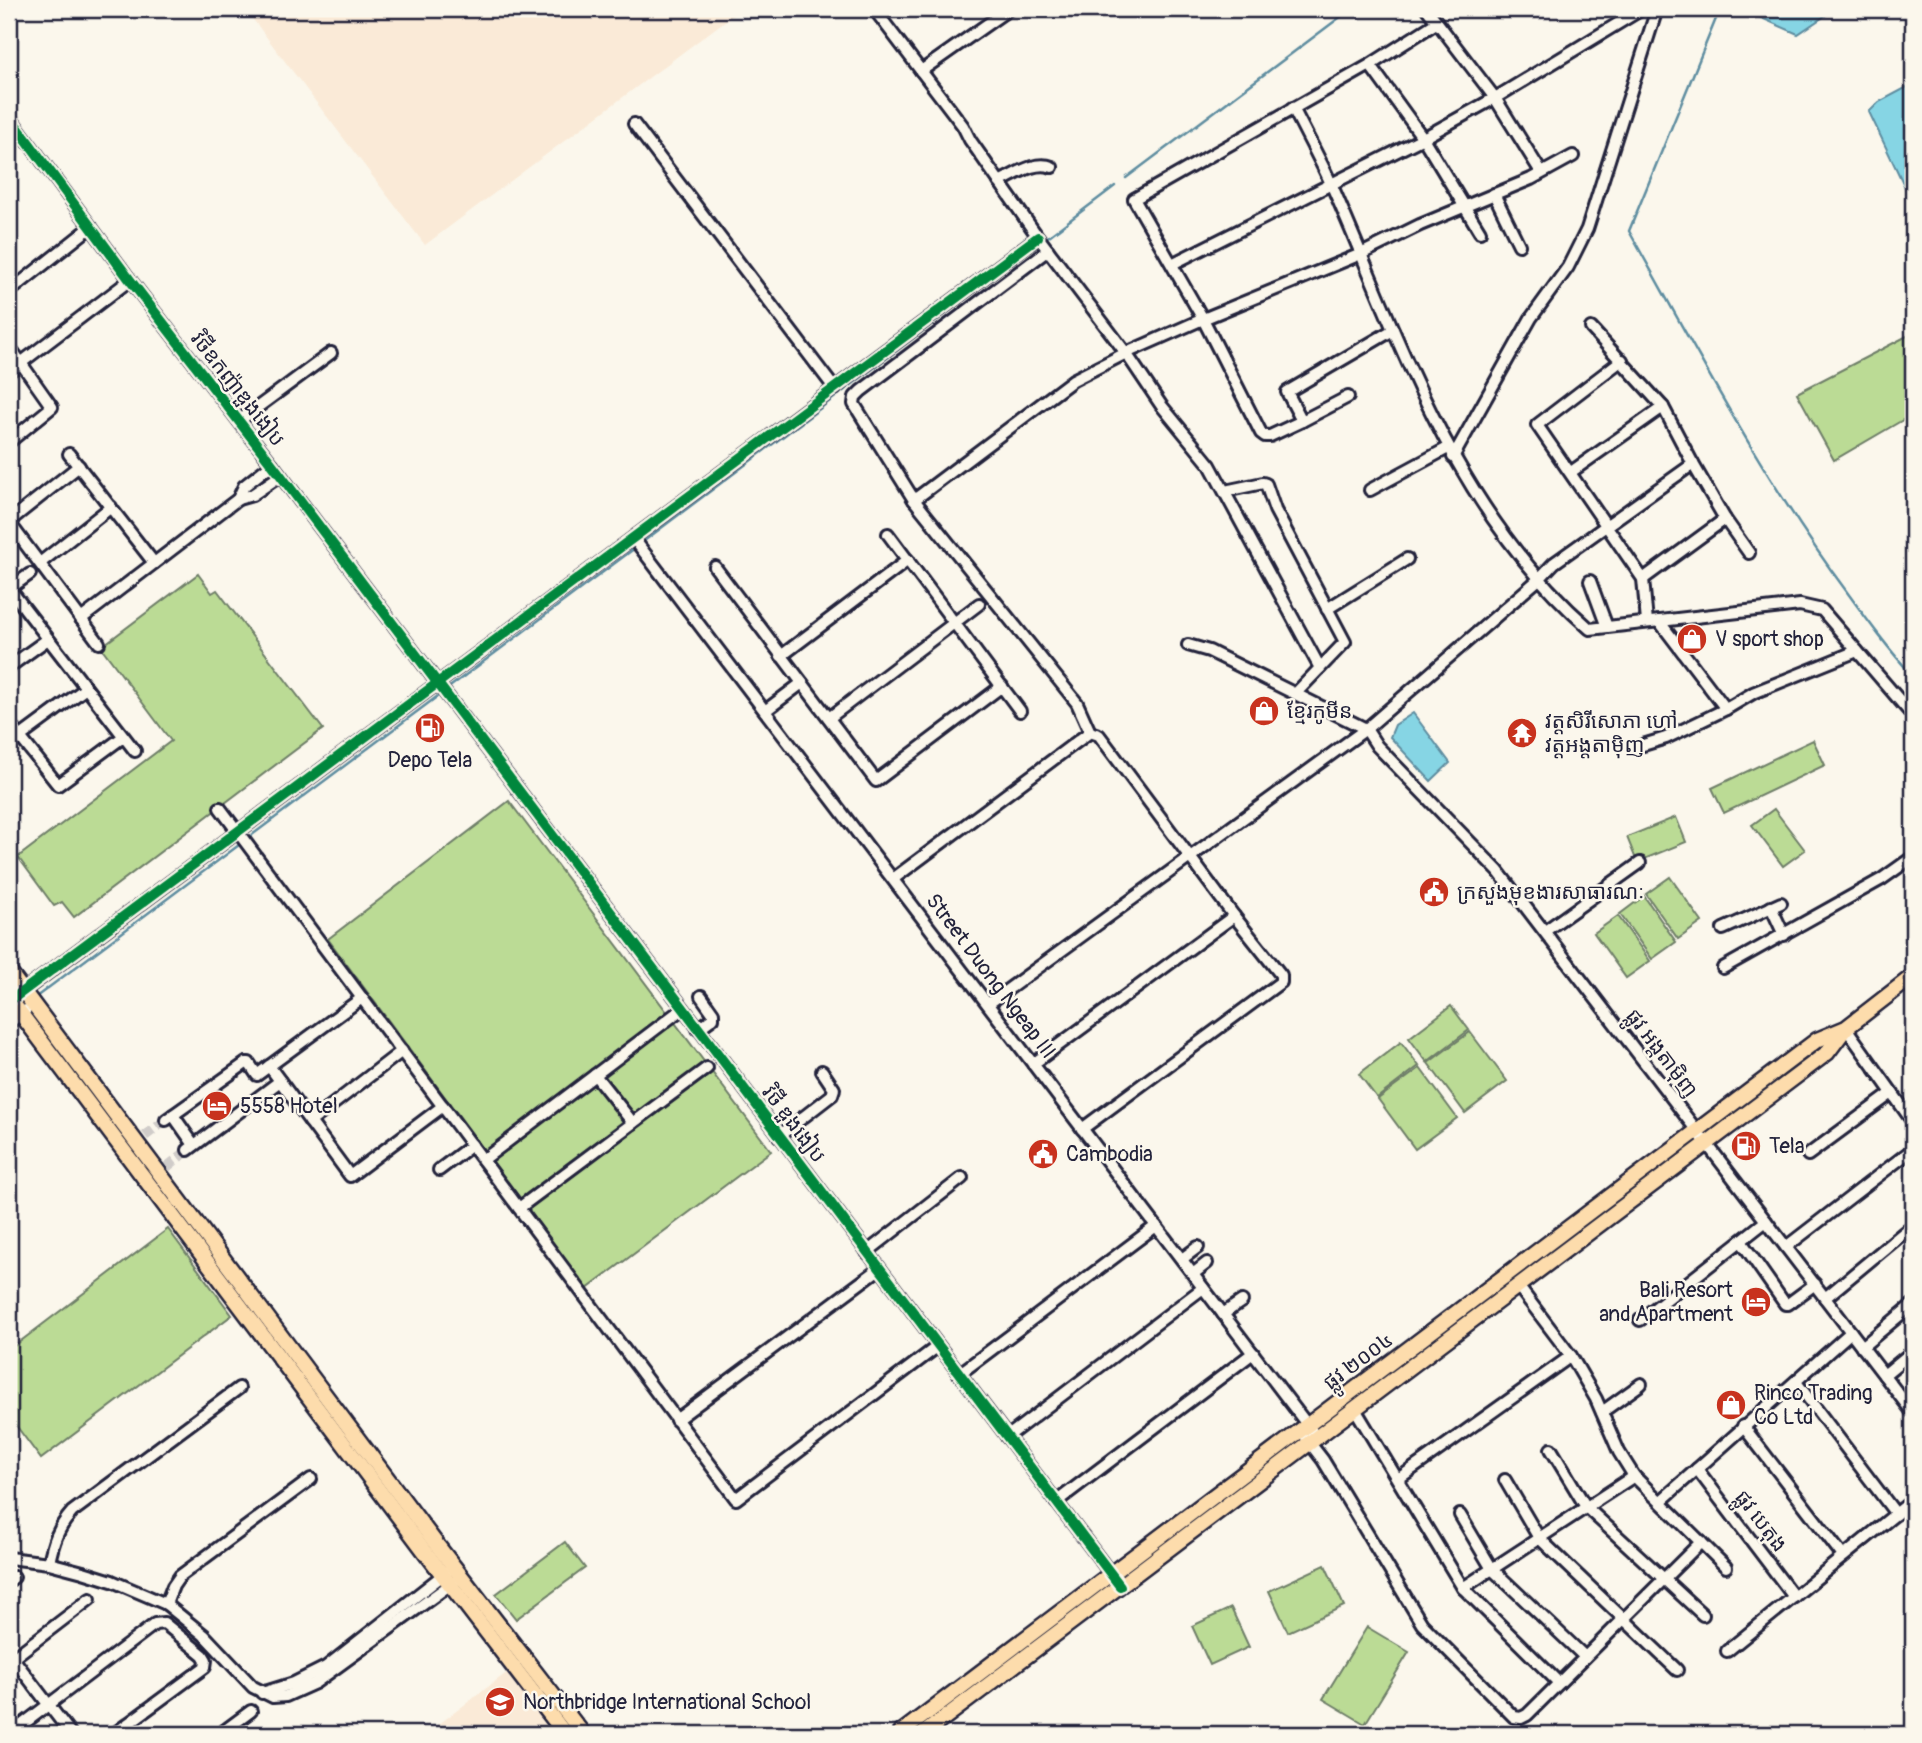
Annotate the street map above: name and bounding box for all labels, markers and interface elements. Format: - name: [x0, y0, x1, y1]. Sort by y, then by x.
- street label: វិថីឧកញ៉ាឌួងងៀប: [184, 325, 292, 452]
- shop icon: V sport shop: [1675, 622, 1709, 656]
- place label: V sport shop: [1715, 626, 1824, 653]
- shop icon: ខ្មែរកូមីន: [1247, 694, 1281, 728]
- place label: ខ្មែរកូមីន: [1287, 698, 1352, 725]
- place label: វត្តសិរីសោភា ហៅ វត្តអង្តតាម៉ិញ: [1545, 708, 1678, 759]
- fuel station icon: Depo Tela: [413, 711, 447, 745]
- temple icon: វត្តសិរីសោភា ហៅ វត្តអង្តតាម៉ិញ: [1505, 716, 1539, 750]
- place label: Depo Tela: [388, 747, 472, 774]
- public building icon: ក្រសួងមុខងារសាធារណៈ: [1417, 875, 1451, 909]
- place label: ក្រសួងមុខងារសាធារណៈ: [1457, 879, 1644, 906]
- street label: Street Duong Ngeap III: [920, 888, 1062, 1064]
- street label: ផ្លូវ អង្តតាម៉ិញ: [1615, 1004, 1704, 1106]
- street label: វិថី ឌួងងៀប: [755, 1079, 832, 1168]
- hotel icon: 5558 Hotel: [200, 1089, 234, 1123]
- place label: 5558 Hotel: [240, 1093, 338, 1120]
- fuel station icon: Tela: [1729, 1129, 1763, 1163]
- place label: Tela: [1769, 1133, 1805, 1160]
- public building icon: Cambodia: [1026, 1137, 1060, 1171]
- place label: Cambodia: [1066, 1141, 1153, 1168]
- place label: Bali Resort and Apartment: [1599, 1277, 1734, 1328]
- hotel icon: Bali Resort and Apartment: [1739, 1285, 1773, 1319]
- street label: ផ្លូវ ២០០៤: [1318, 1326, 1402, 1401]
- place label: Rinco Trading Co Ltd: [1754, 1380, 1873, 1431]
- shop icon: Rinco Trading Co Ltd: [1714, 1388, 1748, 1422]
- street label: ផ្លូវ បេតុង: [1724, 1485, 1793, 1561]
- school or university icon: Northbridge International School: [483, 1685, 517, 1719]
- place label: Northbridge International School: [523, 1689, 811, 1716]

